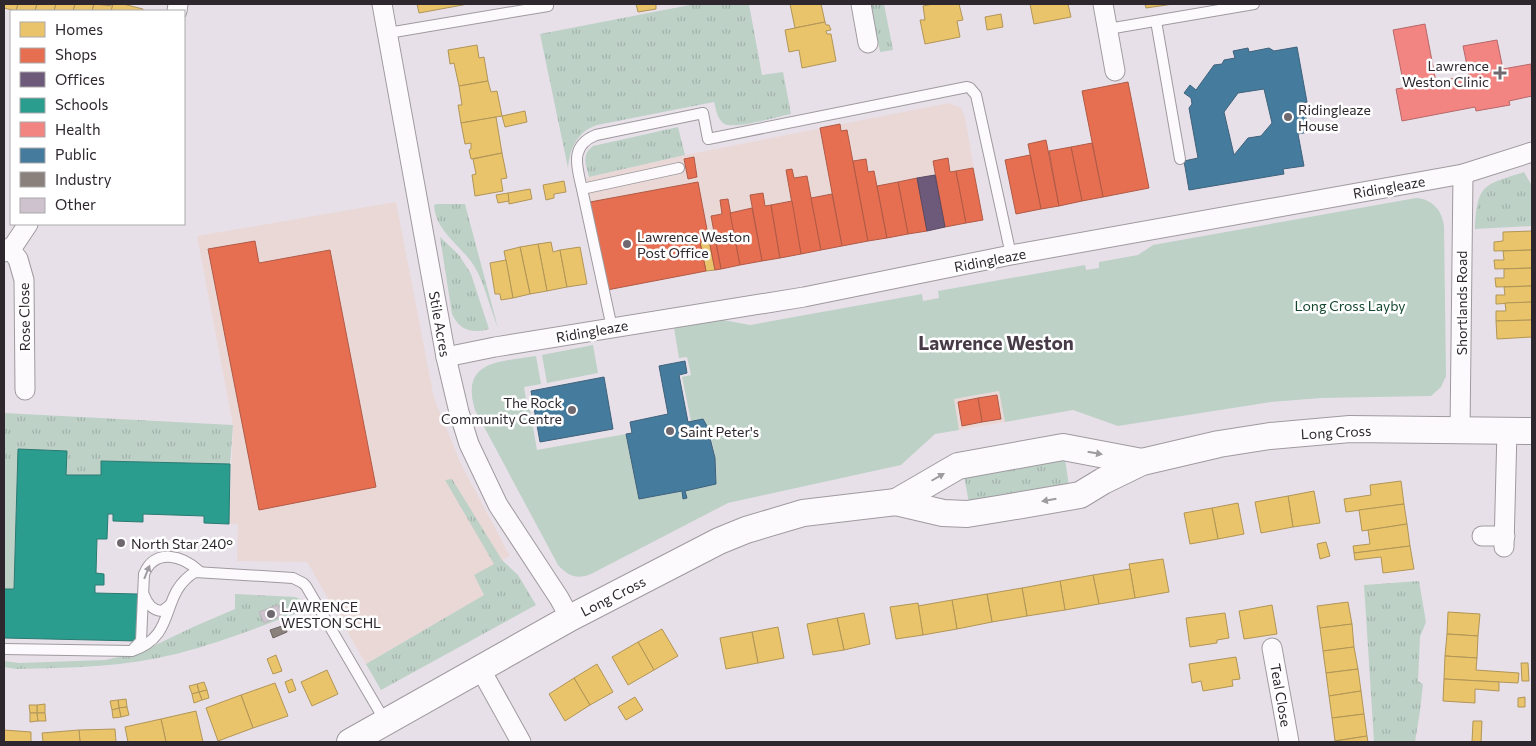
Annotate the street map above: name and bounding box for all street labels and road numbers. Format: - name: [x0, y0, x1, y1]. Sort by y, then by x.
- street label: Ridingleaze: [1352, 172, 1426, 202]
- street label: Ridingleaze: [953, 245, 1027, 275]
- street label: Shortlands Road: [1453, 251, 1470, 355]
- street label: Rose Close: [15, 282, 33, 352]
- street label: Stile Acres: [426, 290, 454, 358]
- street label: Ridingleaze: [555, 316, 629, 346]
- street label: Long Cross: [1300, 422, 1372, 442]
- street label: Long Cross: [578, 572, 648, 620]
- street label: Teal Close: [1267, 662, 1295, 728]

